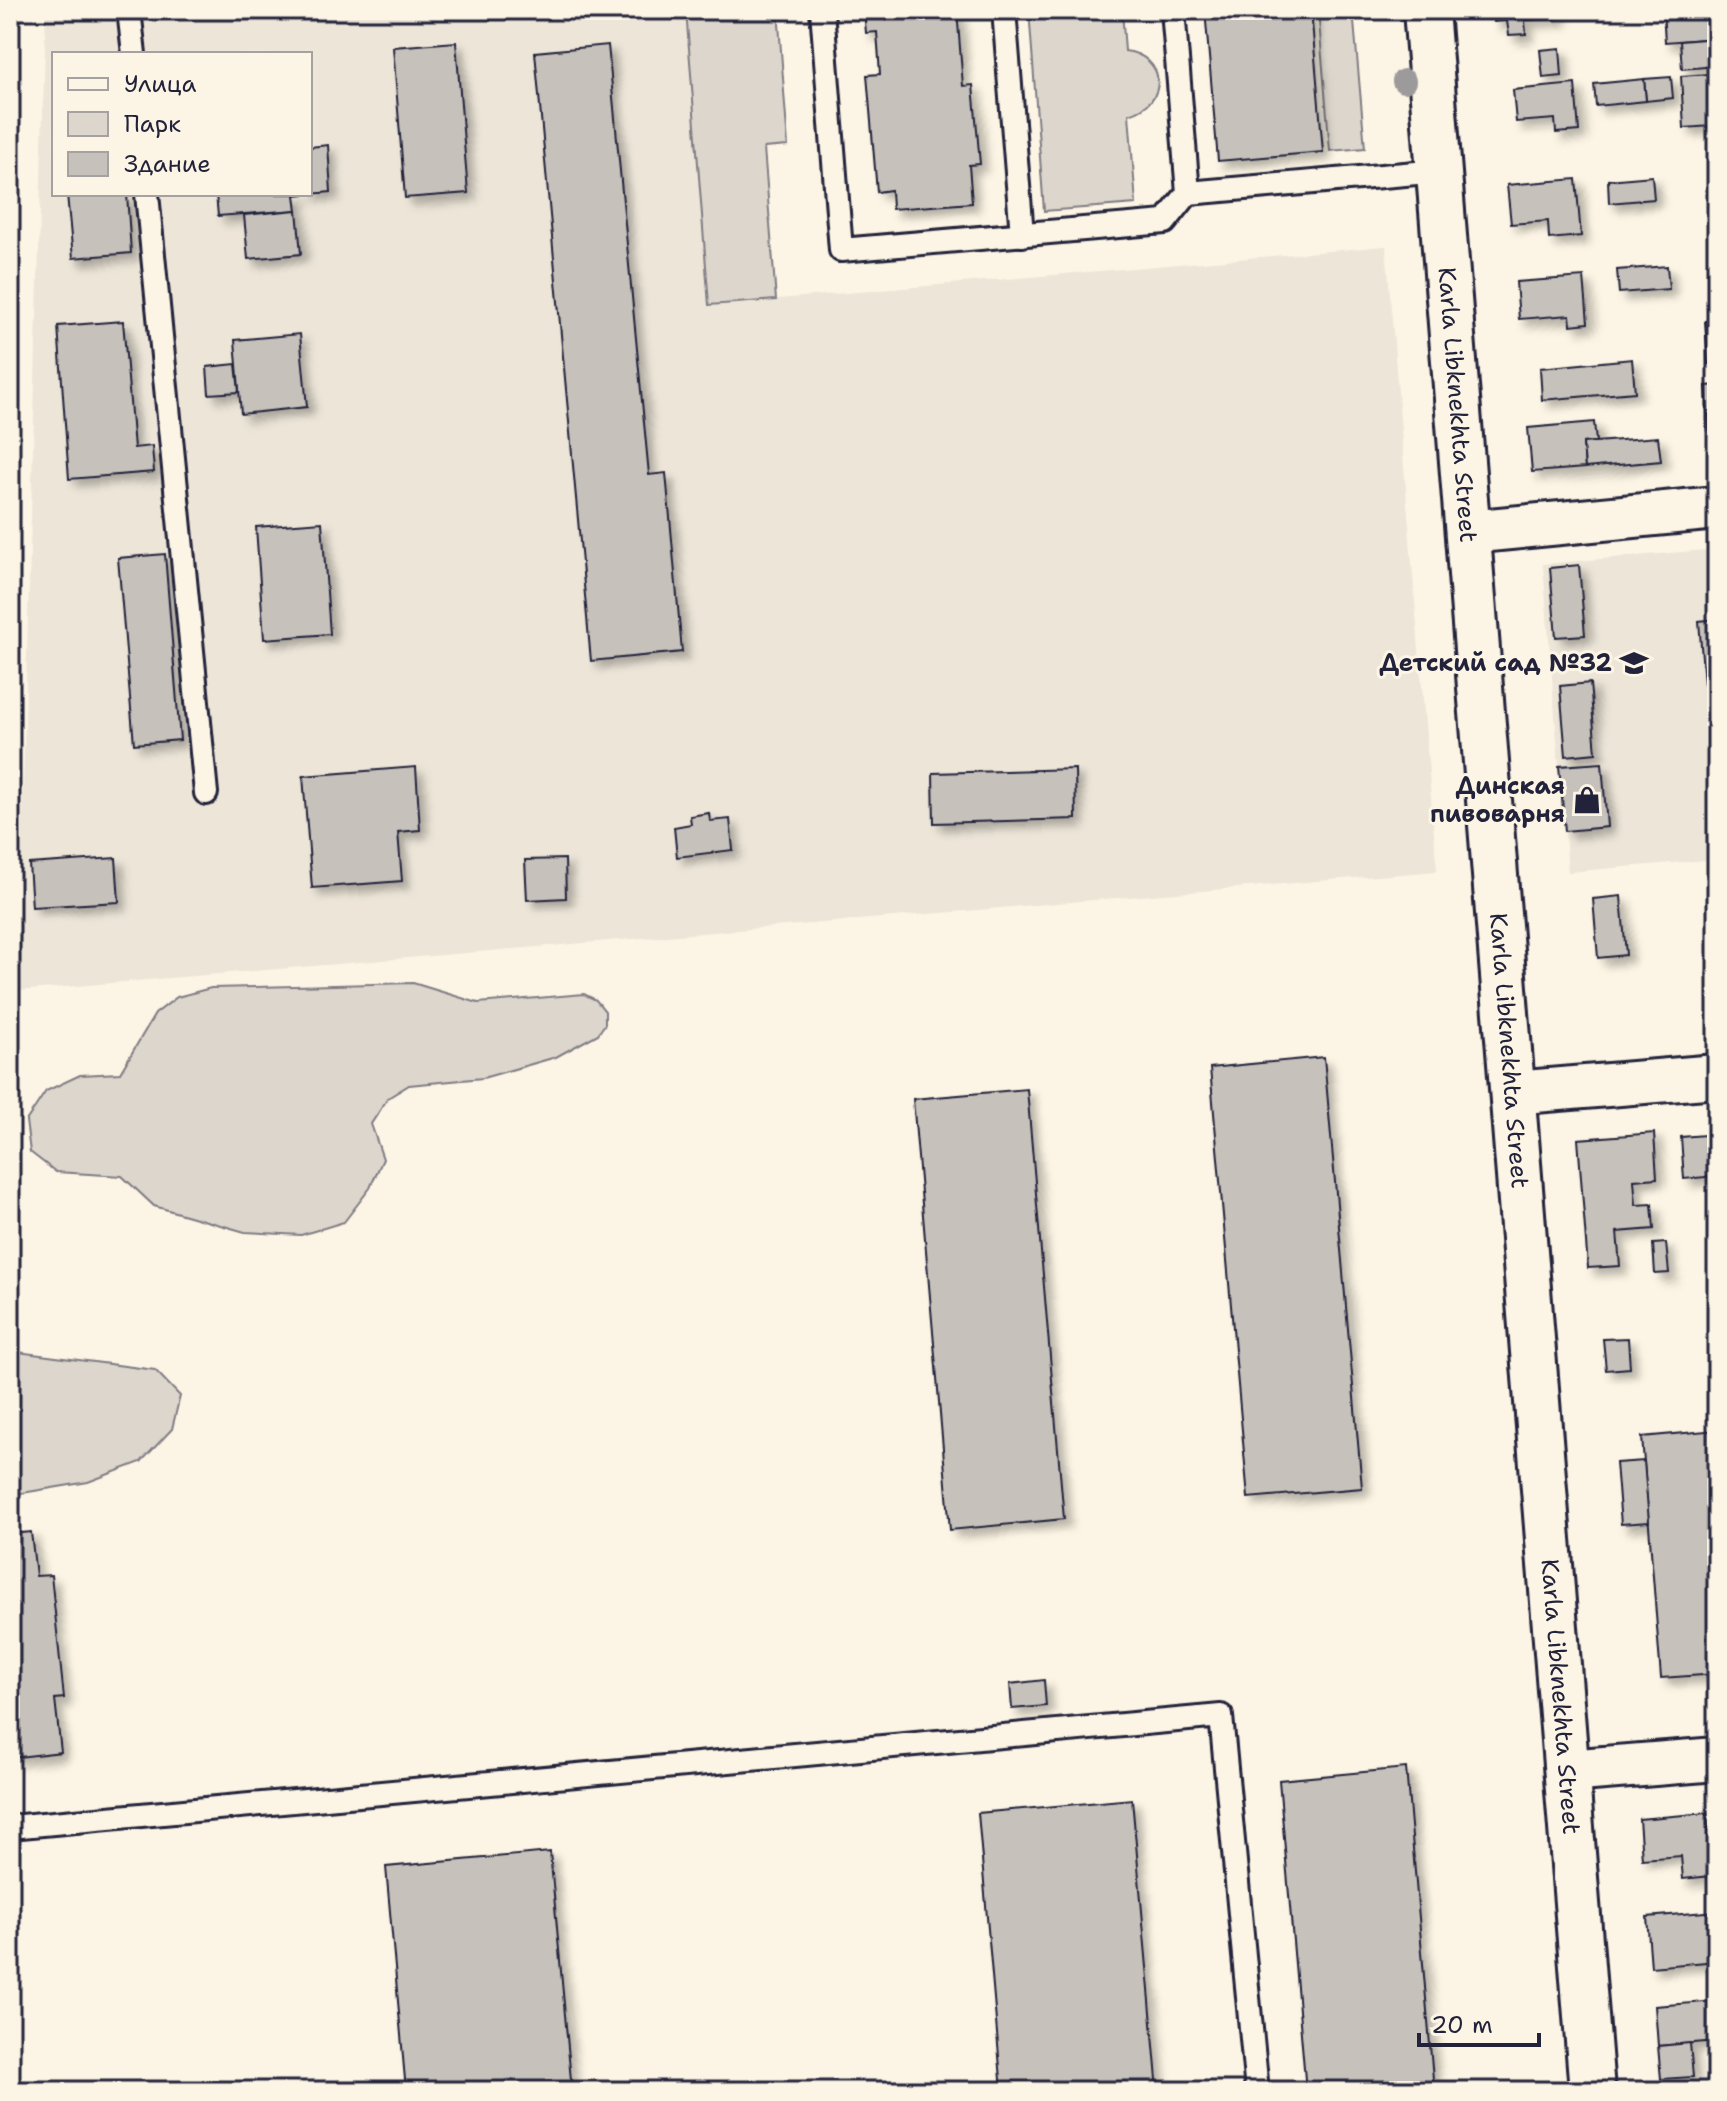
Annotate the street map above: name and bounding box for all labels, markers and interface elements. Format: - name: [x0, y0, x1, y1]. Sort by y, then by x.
- legend: [52, 52, 312, 196]
- text: Улица: [124, 68, 197, 100]
- text: Парк: [124, 108, 181, 140]
- text: Здание: [124, 148, 211, 180]
- street label: Karla Libknekhta Street: [1431, 266, 1484, 544]
- place label: Детский сад №32: [1380, 647, 1612, 679]
- school or university icon: Детский сад №32: [1619, 648, 1649, 678]
- place label: Динская пивоварня: [1430, 770, 1565, 830]
- shop icon: Динская пивоварня: [1572, 785, 1602, 815]
- street label: Karla Libknekhta Street: [1482, 912, 1536, 1190]
- street label: Karla Libknekhta Street: [1534, 1558, 1587, 1836]
- scale bar: [1419, 1997, 1539, 2047]
- text: 20 m: [1431, 2009, 1493, 2041]

